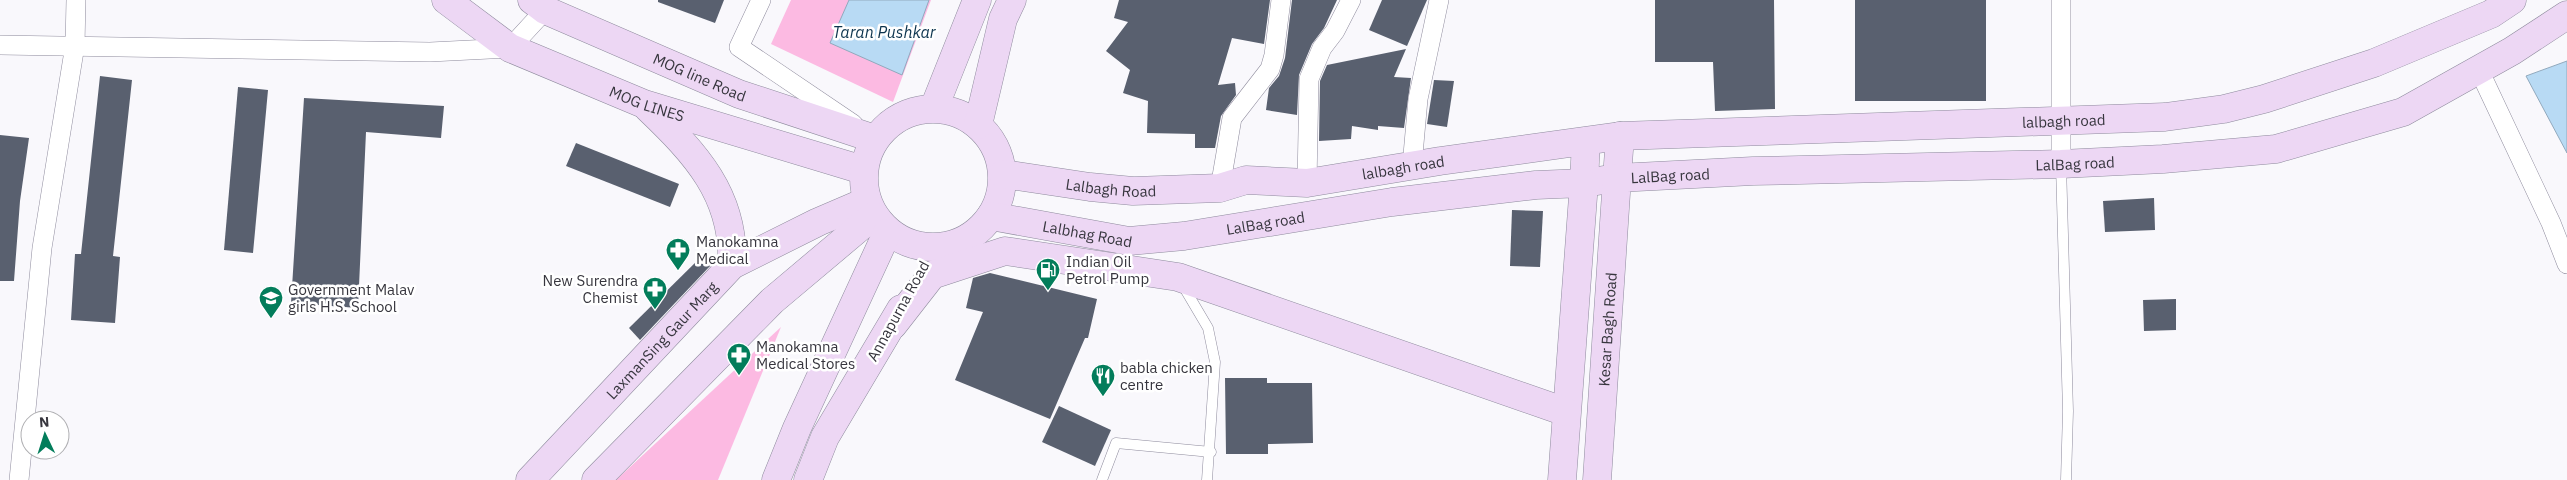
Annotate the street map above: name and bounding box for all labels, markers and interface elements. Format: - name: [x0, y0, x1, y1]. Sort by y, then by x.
- water label: Taran Pushkar: [832, 22, 937, 42]
- street label: MOG line Road: [650, 49, 749, 105]
- street label: MOG LINES: [607, 81, 687, 125]
- street label: lalbagh road: [2022, 110, 2106, 131]
- street label: lalbagh road: [1360, 151, 1446, 183]
- street label: LalBag road: [2035, 152, 2115, 174]
- street label: LalBag road: [1630, 164, 1710, 187]
- street label: Lalbagh Road: [1064, 174, 1157, 201]
- street label: LalBag road: [1225, 207, 1306, 238]
- street label: Lalbhag Road: [1041, 216, 1134, 251]
- place label: Manokamna Medical: [696, 232, 779, 268]
- pharmacy icon: Manokamna Medical: [665, 237, 691, 271]
- place label: Indian Oil Petrol Pump: [1066, 252, 1149, 288]
- street label: Annapurna Road: [863, 257, 933, 365]
- fuel station icon: Indian Oil Petrol Pump: [1035, 257, 1061, 291]
- place label: New Surendra Chemist: [543, 271, 638, 307]
- street label: Kesar Bagh Road: [1594, 272, 1620, 387]
- pharmacy icon: New Surendra Chemist: [642, 276, 668, 310]
- street label: LaxmanSing Gaur Marg: [602, 277, 721, 403]
- place label: Government Malav girls H.S. School: [288, 280, 415, 316]
- school or university icon: Government Malav girls H.S. School: [258, 285, 284, 319]
- place label: Manokamna Medical Stores: [756, 337, 855, 373]
- pharmacy icon: Manokamna Medical Stores: [726, 342, 752, 376]
- place label: babla chicken centre: [1120, 358, 1213, 394]
- restaurant icon: babla chicken centre: [1090, 363, 1116, 397]
- north arrow: [20, 410, 70, 460]
- text: N: [38, 413, 50, 431]

